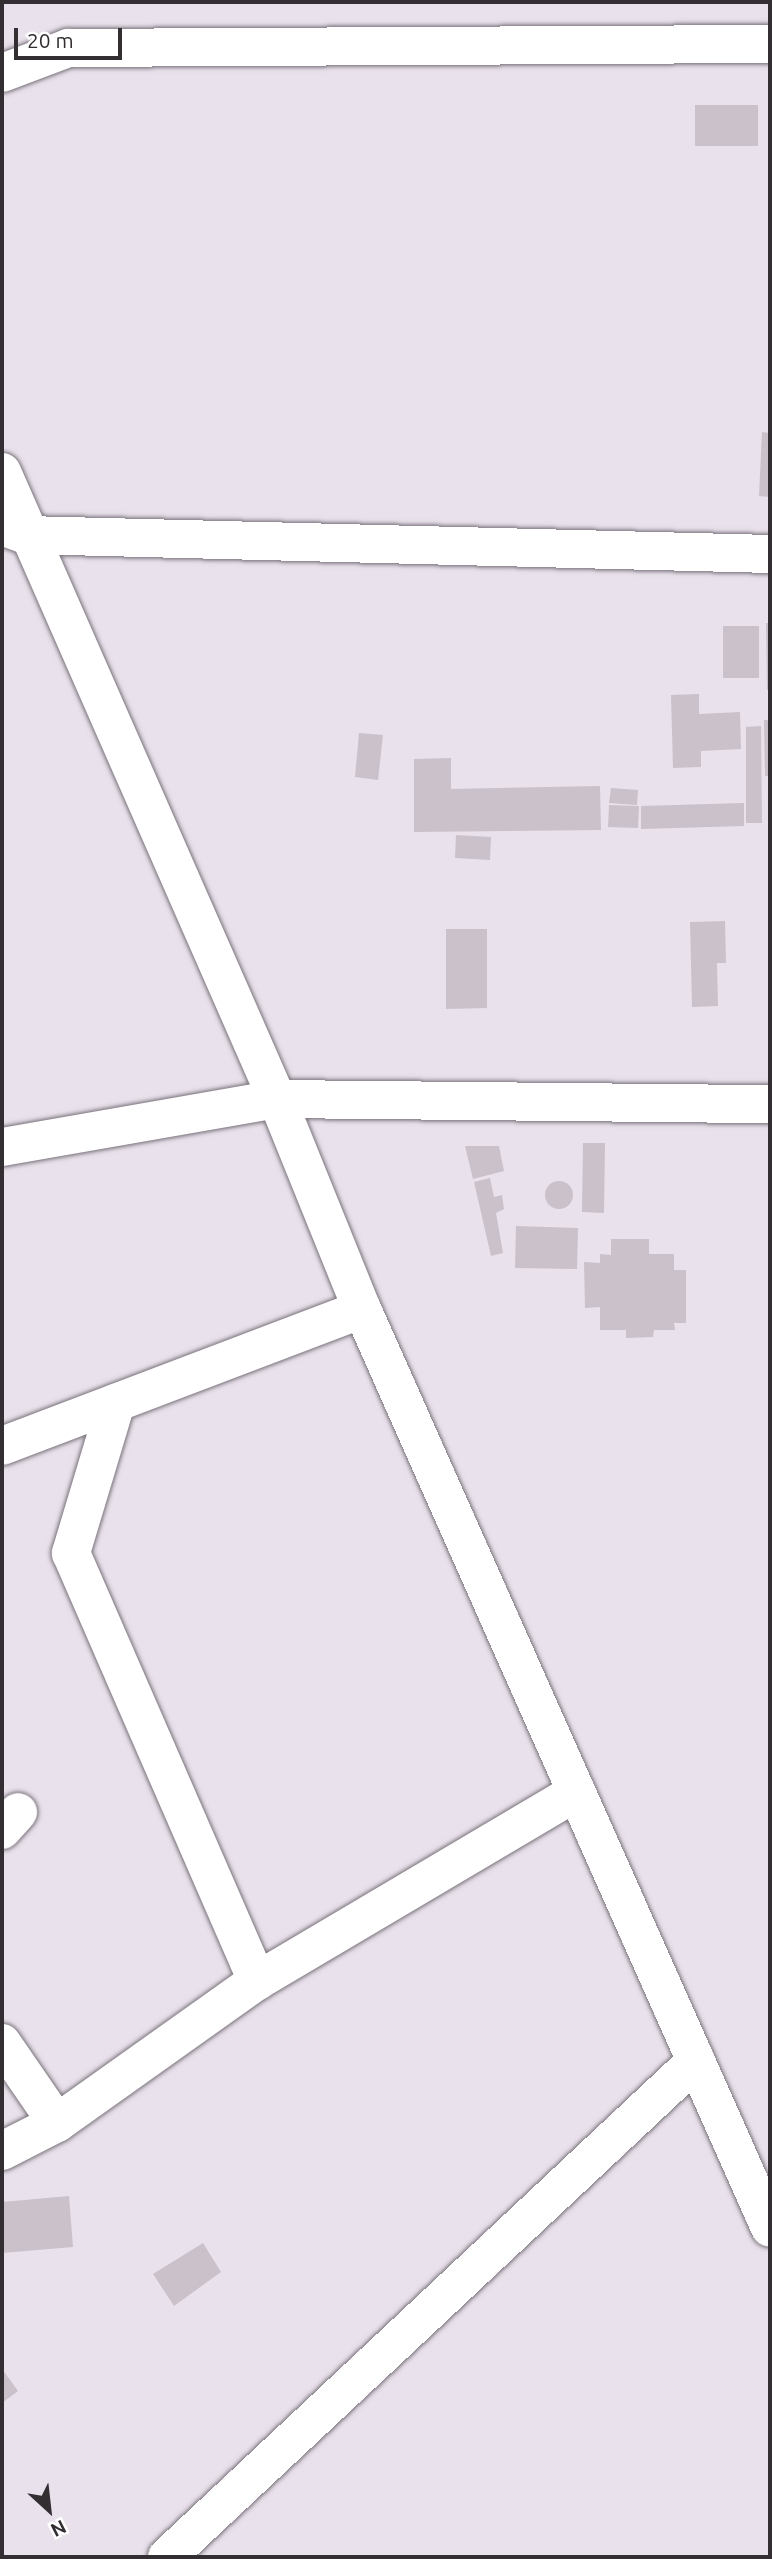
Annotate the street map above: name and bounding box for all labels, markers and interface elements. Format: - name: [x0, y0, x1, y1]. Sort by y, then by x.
- scale bar: [18, 14, 126, 58]
- text: 20 m: [27, 28, 74, 52]
- north arrow: [14, 2475, 84, 2545]
- text: N: [47, 2516, 70, 2542]

